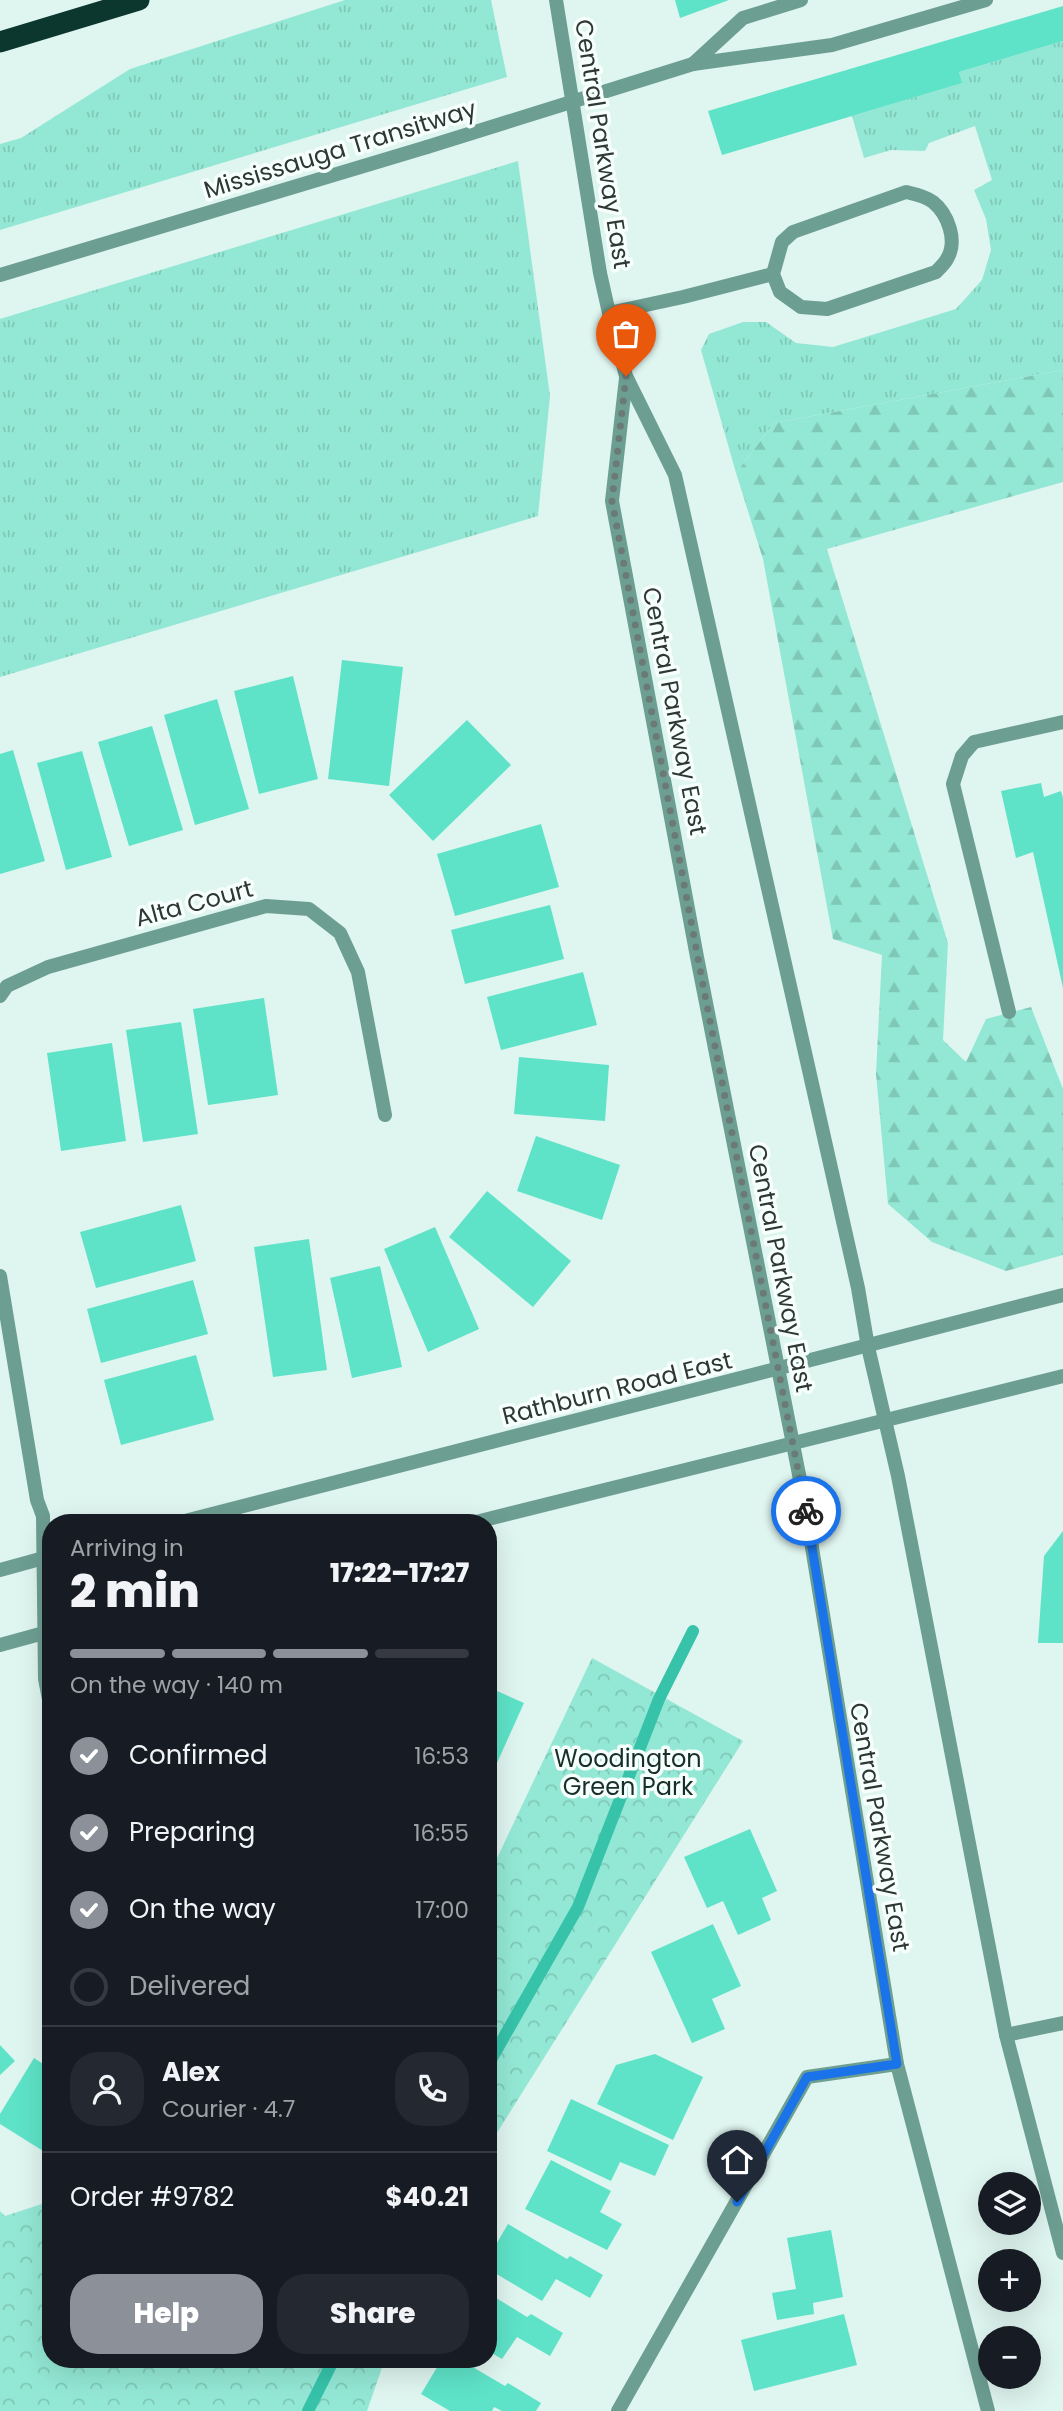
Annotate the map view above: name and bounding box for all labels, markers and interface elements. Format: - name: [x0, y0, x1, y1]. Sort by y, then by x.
- street label: Central Parkway East: [567, 17, 639, 271]
- street label: Mississauga Transitway: [200, 92, 481, 206]
- pin: [596, 304, 656, 376]
- icon: bag: [607, 315, 645, 353]
- street label: Central Parkway East: [635, 584, 715, 838]
- street label: Alta Court: [132, 871, 256, 935]
- street label: Central Parkway East: [741, 1141, 821, 1395]
- street label: Rathburn Road East: [499, 1343, 735, 1433]
- courier: [771, 1476, 841, 1546]
- icon: bike: [787, 1492, 825, 1530]
- text: Arriving in: [70, 1532, 184, 1564]
- text: 17:22–17:27: [330, 1555, 469, 1591]
- text: 2 min: [70, 1559, 200, 1623]
- text: On the way · 140 m: [70, 1669, 283, 1701]
- street label: Central Parkway East: [842, 1700, 918, 1954]
- icon: check: [70, 1737, 108, 1775]
- text: Confirmed: [129, 1737, 267, 1773]
- text: 16:53: [414, 1740, 469, 1772]
- park label: Woodington Green Park: [554, 1742, 702, 1803]
- icon: check: [70, 1814, 108, 1852]
- text: Preparing: [129, 1814, 255, 1850]
- text: 16:55: [413, 1817, 469, 1849]
- icon: check: [70, 1891, 108, 1929]
- text: On the way: [129, 1891, 276, 1927]
- text: 17:00: [415, 1894, 469, 1926]
- text: Delivered: [129, 1968, 250, 2004]
- button: person: [70, 2052, 144, 2126]
- button: phone: [395, 2052, 469, 2126]
- text: Alex: [162, 2054, 220, 2090]
- text: Courier · 4.7: [162, 2093, 295, 2125]
- pin: [707, 2130, 767, 2202]
- icon: home: [718, 2141, 756, 2179]
- map controls: [978, 2172, 1041, 2389]
- button: layers: [978, 2172, 1041, 2235]
- text: Order #9782: [70, 2179, 234, 2215]
- text: $40.21: [385, 2179, 469, 2215]
- button: +: [978, 2249, 1041, 2312]
- button: Help: [70, 2274, 263, 2354]
- button: Share: [277, 2274, 469, 2354]
- button: −: [978, 2326, 1041, 2389]

